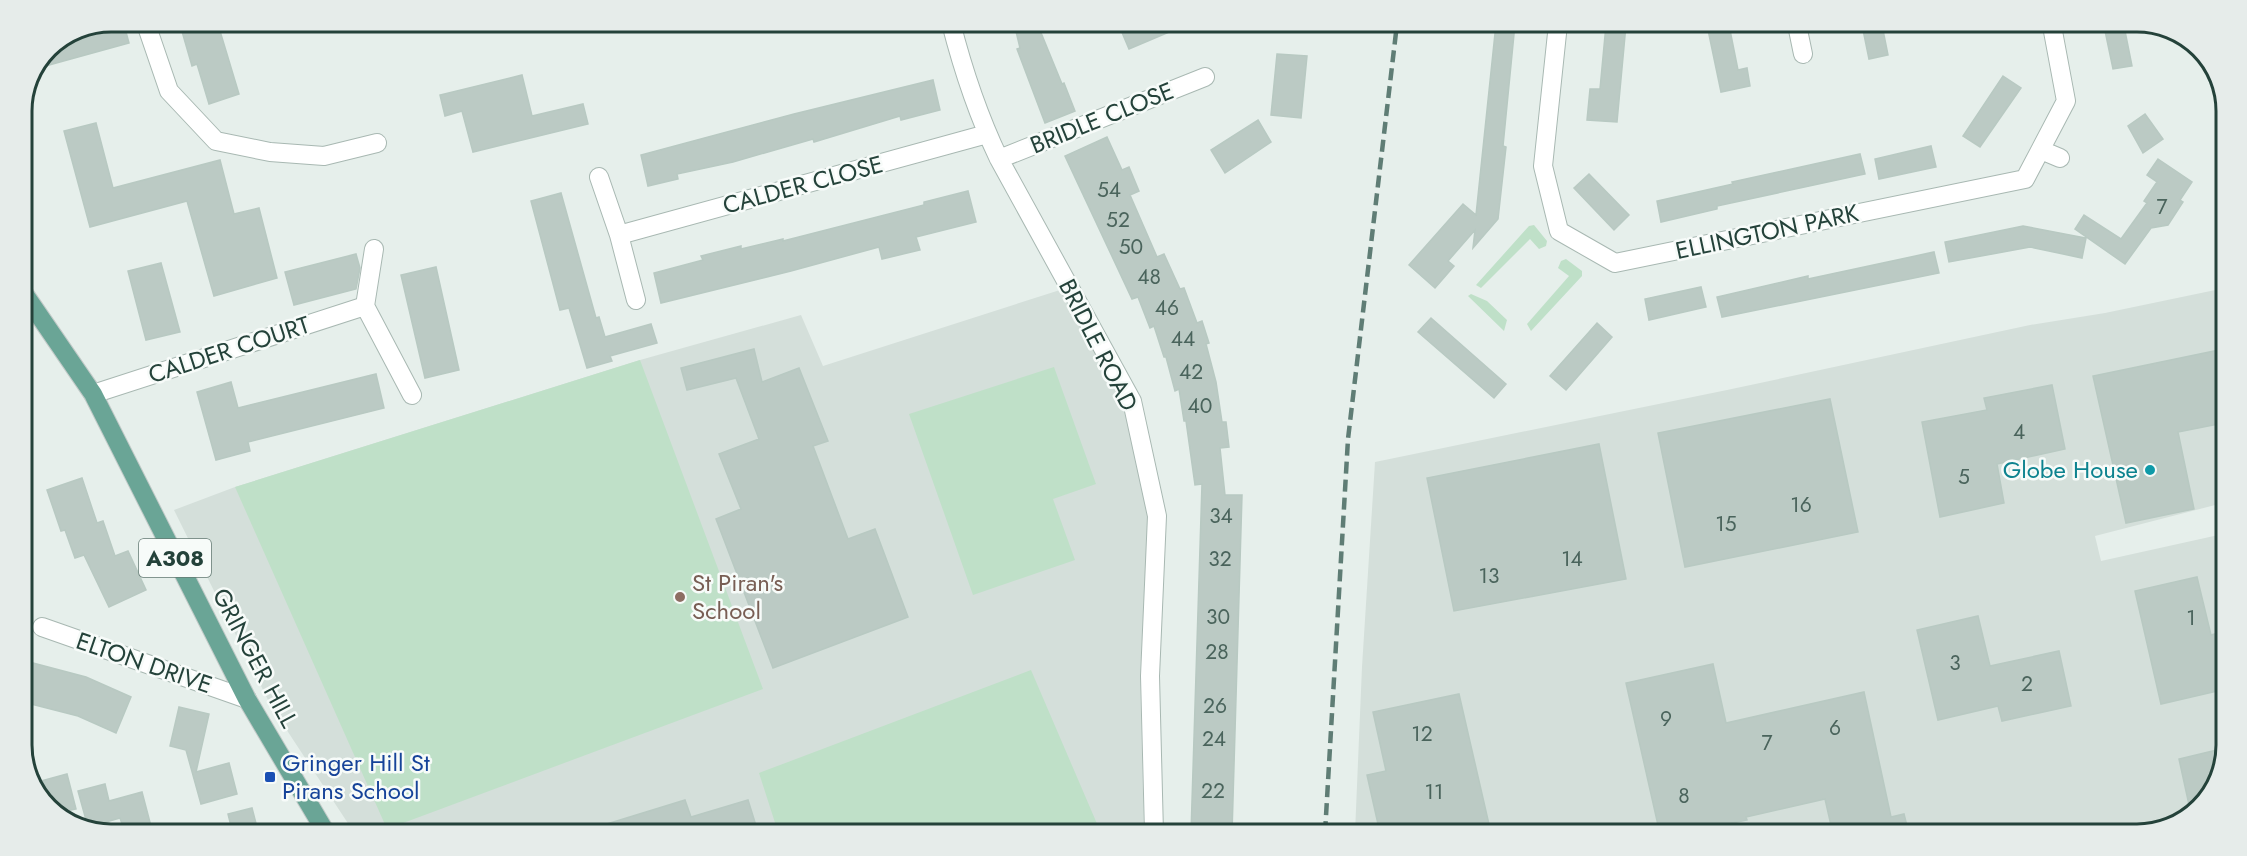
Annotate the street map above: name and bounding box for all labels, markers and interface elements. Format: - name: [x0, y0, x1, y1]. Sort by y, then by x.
- street label: BRIDLE CLOSE: [1025, 73, 1179, 162]
- street label: CALDER CLOSE: [719, 146, 887, 223]
- house number: 54: [1097, 175, 1121, 205]
- house number: 7: [2156, 192, 2168, 222]
- street label: ELLINGTON PARK: [1672, 195, 1862, 268]
- house number: 52: [1106, 205, 1130, 235]
- house number: 50: [1119, 232, 1143, 262]
- house number: 48: [1137, 262, 1161, 292]
- street label: BRIDLE ROAD: [1050, 273, 1147, 417]
- house number: 46: [1155, 293, 1179, 323]
- street label: CALDER COURT: [144, 307, 314, 392]
- house number: 44: [1171, 324, 1195, 354]
- house number: 42: [1179, 357, 1203, 387]
- house number: 40: [1188, 391, 1212, 421]
- house number: 4: [2013, 417, 2025, 447]
- place label: Globe House: [2003, 452, 2138, 487]
- house number: 5: [1958, 462, 1970, 492]
- marker: Globe House: [2143, 463, 2157, 477]
- house number: 16: [1790, 490, 1812, 520]
- house number: 34: [1209, 501, 1233, 531]
- house number: 15: [1715, 509, 1737, 539]
- road number: A308: [139, 539, 211, 577]
- house number: 32: [1208, 544, 1232, 574]
- house number: 14: [1561, 544, 1583, 574]
- house number: 13: [1479, 561, 1499, 591]
- place label: St Piran's School: [692, 565, 783, 628]
- street label: GRINGER HILL: [204, 582, 307, 734]
- marker: St Piran's School: [673, 590, 687, 604]
- house number: 30: [1206, 602, 1230, 632]
- house number: 1: [2186, 603, 2196, 633]
- street label: ELTON DRIVE: [71, 623, 217, 702]
- house number: 28: [1205, 637, 1229, 667]
- house number: 3: [1949, 648, 1961, 678]
- house number: 2: [2021, 669, 2033, 699]
- house number: 26: [1203, 691, 1227, 721]
- house number: 9: [1660, 704, 1672, 734]
- house number: 6: [1829, 713, 1841, 743]
- house number: 12: [1411, 719, 1433, 749]
- house number: 24: [1202, 724, 1226, 754]
- house number: 7: [1761, 728, 1773, 758]
- place label: Gringer Hill St Pirans School: [282, 745, 430, 808]
- marker: Gringer Hill St Pirans School: [263, 770, 277, 784]
- house number: 22: [1201, 776, 1225, 806]
- house number: 11: [1425, 777, 1443, 807]
- house number: 8: [1678, 781, 1690, 811]

